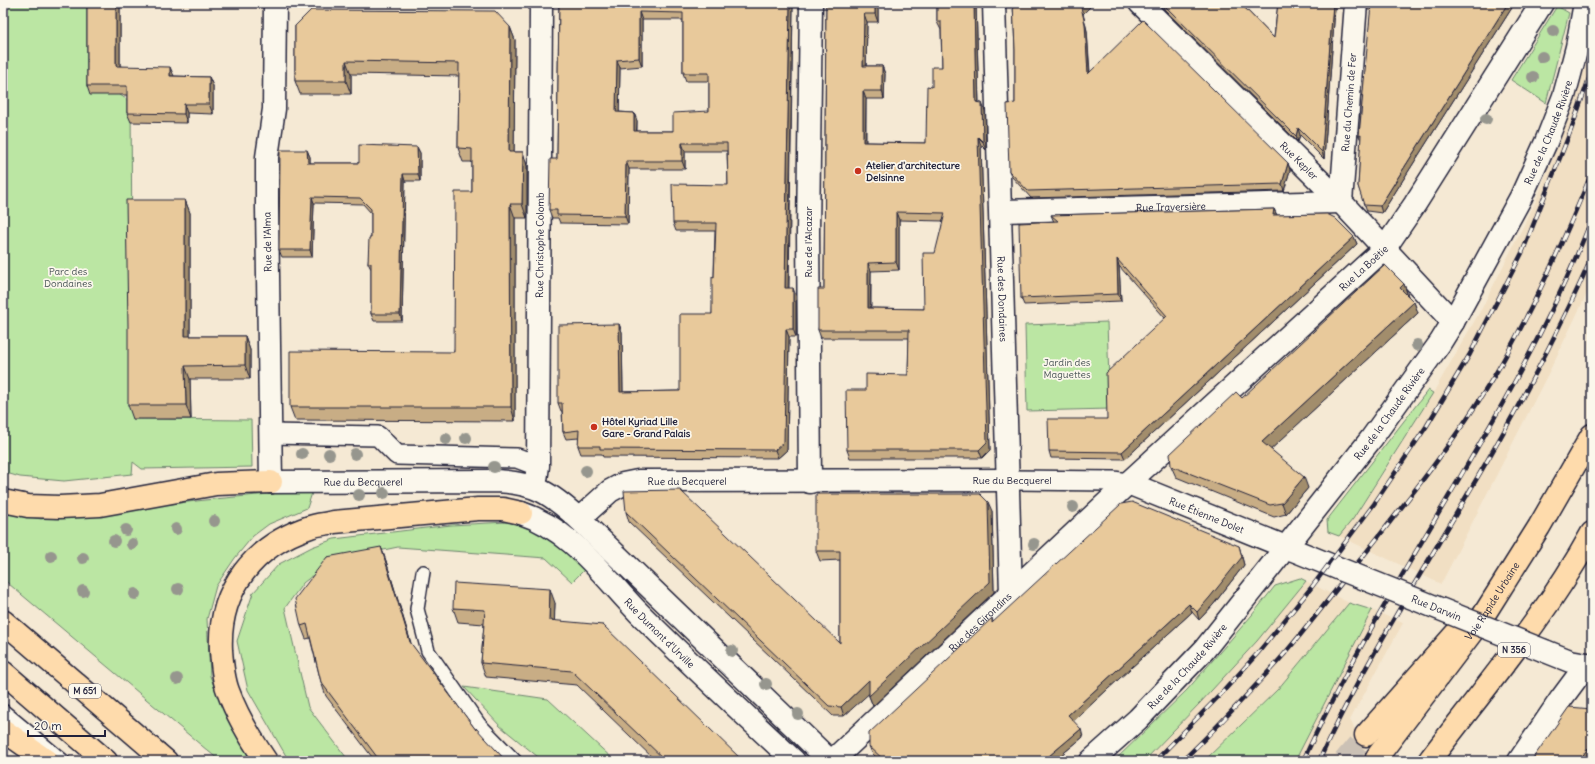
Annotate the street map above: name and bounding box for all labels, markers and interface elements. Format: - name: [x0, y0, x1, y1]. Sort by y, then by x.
- street label: Rue du Chemin de Fer: [1339, 52, 1359, 152]
- street label: Rue de la Chaude Rivière: [1521, 79, 1575, 187]
- street label: Rue Kepler: [1277, 139, 1321, 183]
- place label: Atelier d'architecture Delsinne: [866, 159, 960, 184]
- marker: Atelier d'architecture Delsinne: [853, 166, 863, 176]
- street label: Rue Christophe Colomb: [533, 192, 547, 298]
- street label: Rue Traversière: [1136, 200, 1206, 214]
- street label: Rue de l'Alcazar: [802, 206, 815, 278]
- street label: Rue de l'Alma: [260, 211, 275, 272]
- street label: Rue La Boëtie: [1336, 242, 1391, 294]
- street label: Rue des Dondaines: [994, 256, 1010, 343]
- park label: Parc des Dondaines: [44, 265, 92, 290]
- park label: Jardin des Maguettes: [1043, 356, 1091, 381]
- street label: Rue de la Chaude Rivière: [1351, 365, 1428, 463]
- place label: Hôtel Kyriad Lille Gare - Grand Palais: [602, 415, 691, 440]
- marker: Hôtel Kyriad Lille Gare - Grand Palais: [589, 422, 599, 432]
- street label: Rue du Becquerel: [972, 474, 1052, 487]
- street label: Rue du Becquerel: [323, 475, 403, 489]
- street label: Rue du Becquerel: [648, 475, 727, 488]
- street label: Rue Étienne Dolet: [1167, 494, 1247, 537]
- street label: Voie Rapide Urbaine: [1462, 560, 1522, 643]
- street label: Rue des Girondins: [946, 589, 1015, 655]
- street label: Rue Darwin: [1409, 592, 1463, 624]
- street label: Rue Dumont d'Urville: [621, 595, 697, 671]
- street label: Rue de la Chaude Rivière: [1145, 621, 1230, 712]
- road number: N 356: [1498, 643, 1530, 657]
- road number: M 651: [69, 684, 101, 698]
- scale bar: [28, 712, 105, 738]
- text: 20 m: [34, 718, 62, 733]

